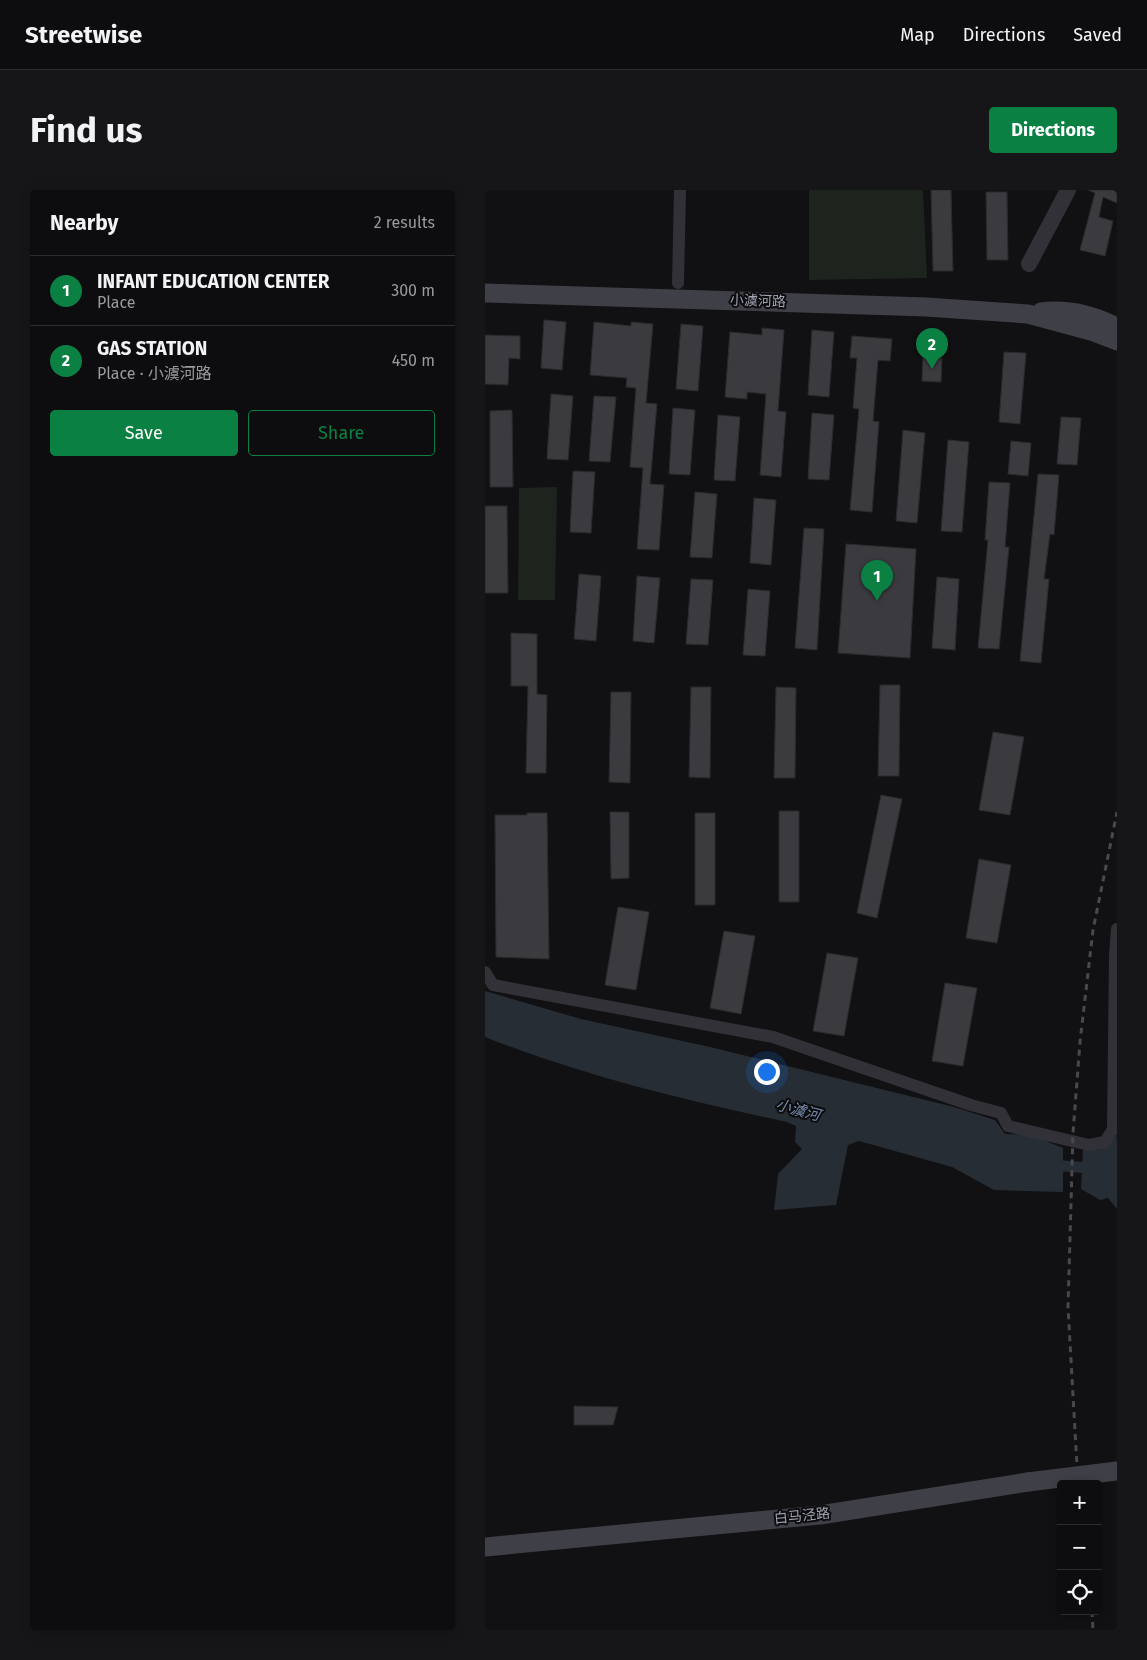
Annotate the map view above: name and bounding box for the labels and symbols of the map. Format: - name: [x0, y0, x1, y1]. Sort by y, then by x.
- street label: 小澞河路: [730, 292, 786, 310]
- pin: 2: [916, 328, 948, 369]
- pin: 1: [861, 560, 893, 601]
- your location: [754, 1059, 780, 1085]
- water label: 小澞河: [774, 1095, 825, 1125]
- street label: 白马泾路: [773, 1505, 831, 1527]

